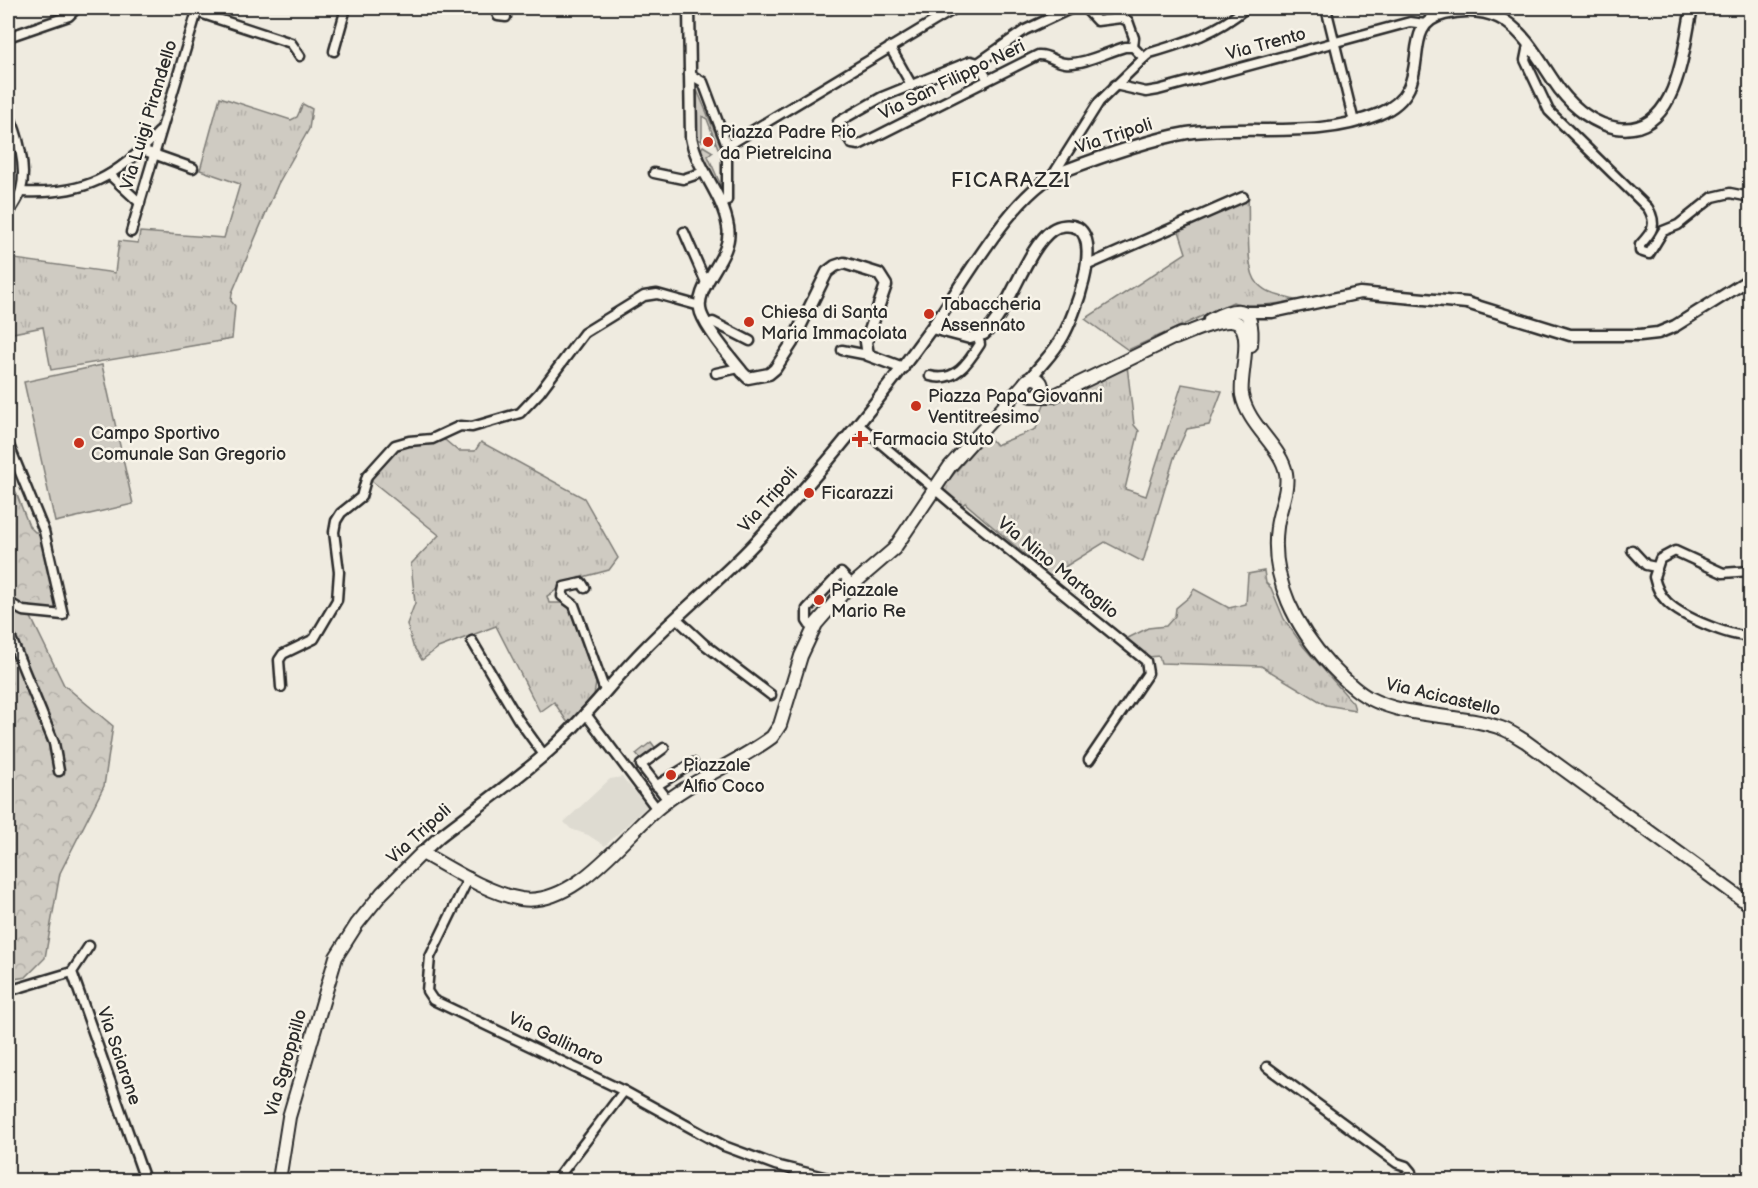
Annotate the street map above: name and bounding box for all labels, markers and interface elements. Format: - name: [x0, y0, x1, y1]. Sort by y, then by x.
- street label: Via Trento: [1224, 23, 1308, 65]
- street label: Via San Filippo Neri: [875, 35, 1029, 125]
- street label: Via Luigi Pirandello: [116, 38, 182, 192]
- street label: Via Tripoli: [1073, 114, 1155, 158]
- place label: Piazza Padre Pio da Pietrelcina: [720, 122, 856, 164]
- marker: Piazza Padre Pio da Pietrelcina: [701, 135, 715, 149]
- district label: FICARAZZI: [951, 168, 1071, 193]
- place label: Tabaccheria Assennato: [941, 294, 1041, 336]
- place label: Chiesa di Santa Maria Immacolata: [761, 302, 907, 344]
- marker: Tabaccheria Assennato: [922, 307, 936, 321]
- marker: Chiesa di Santa Maria Immacolata: [742, 315, 756, 329]
- place label: Piazza Papa Giovanni Ventitreesimo: [928, 386, 1103, 428]
- marker: Piazza Papa Giovanni Ventitreesimo: [909, 399, 923, 413]
- place label: Campo Sportivo Comunale San Gregorio: [91, 423, 286, 465]
- place label: Farmacia Stuto: [872, 429, 994, 450]
- marker: Farmacia Stuto: [853, 432, 867, 446]
- marker: Campo Sportivo Comunale San Gregorio: [72, 436, 86, 450]
- street label: Via Tripoli: [734, 463, 802, 537]
- place label: Ficarazzi: [821, 483, 893, 504]
- marker: Ficarazzi: [802, 486, 816, 500]
- street label: Via Nino Martoglio: [993, 513, 1123, 623]
- place label: Piazzale Mario Re: [831, 580, 906, 622]
- marker: Piazzale Mario Re: [812, 593, 826, 607]
- street label: Via Acicastello: [1384, 674, 1502, 720]
- place label: Piazzale Alfio Coco: [683, 755, 765, 797]
- marker: Piazzale Alfio Coco: [664, 768, 678, 782]
- street label: Via Tripoli: [382, 800, 456, 868]
- street label: Via Sciarone: [92, 1004, 146, 1108]
- street label: Via Sgroppillo: [261, 1007, 311, 1119]
- street label: Via Gallinaro: [505, 1008, 607, 1070]

